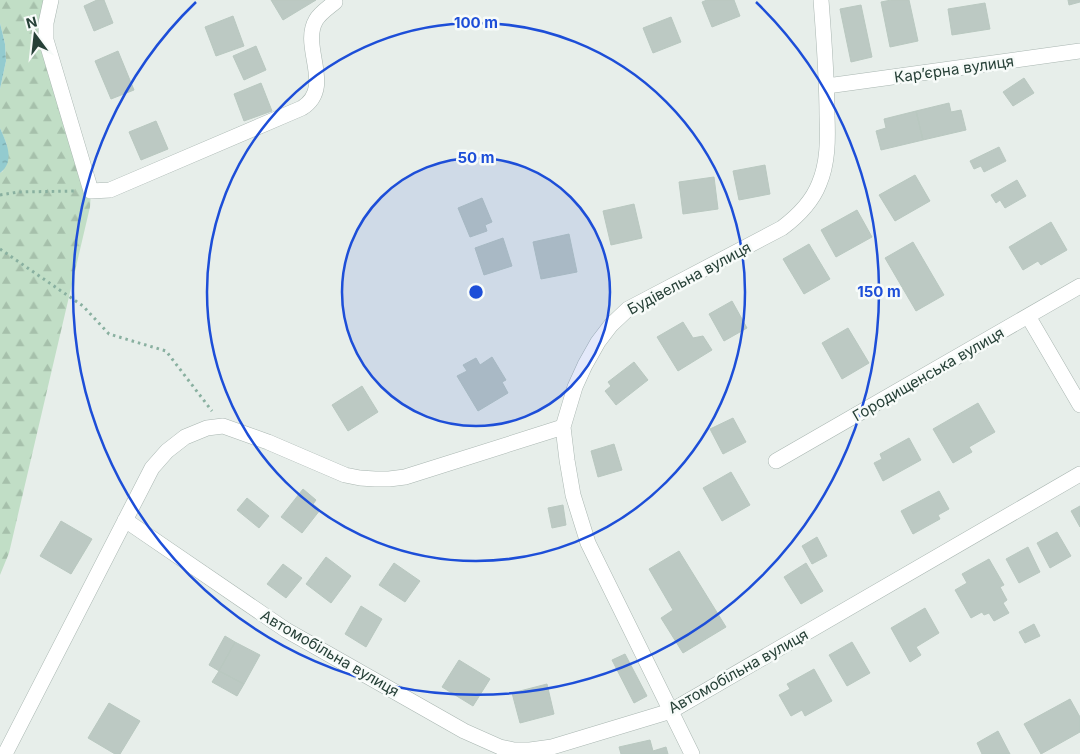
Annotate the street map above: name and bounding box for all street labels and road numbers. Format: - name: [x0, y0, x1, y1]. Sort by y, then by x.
- street label: Карʼєрна вулиця: [893, 51, 1015, 87]
- street label: Будівельна вулиця: [624, 237, 754, 319]
- street label: Городищенська вулиця: [849, 323, 1007, 425]
- street label: Автомобільна вулиця: [257, 605, 403, 701]
- street label: Автомобільна вулиця: [665, 625, 811, 717]

